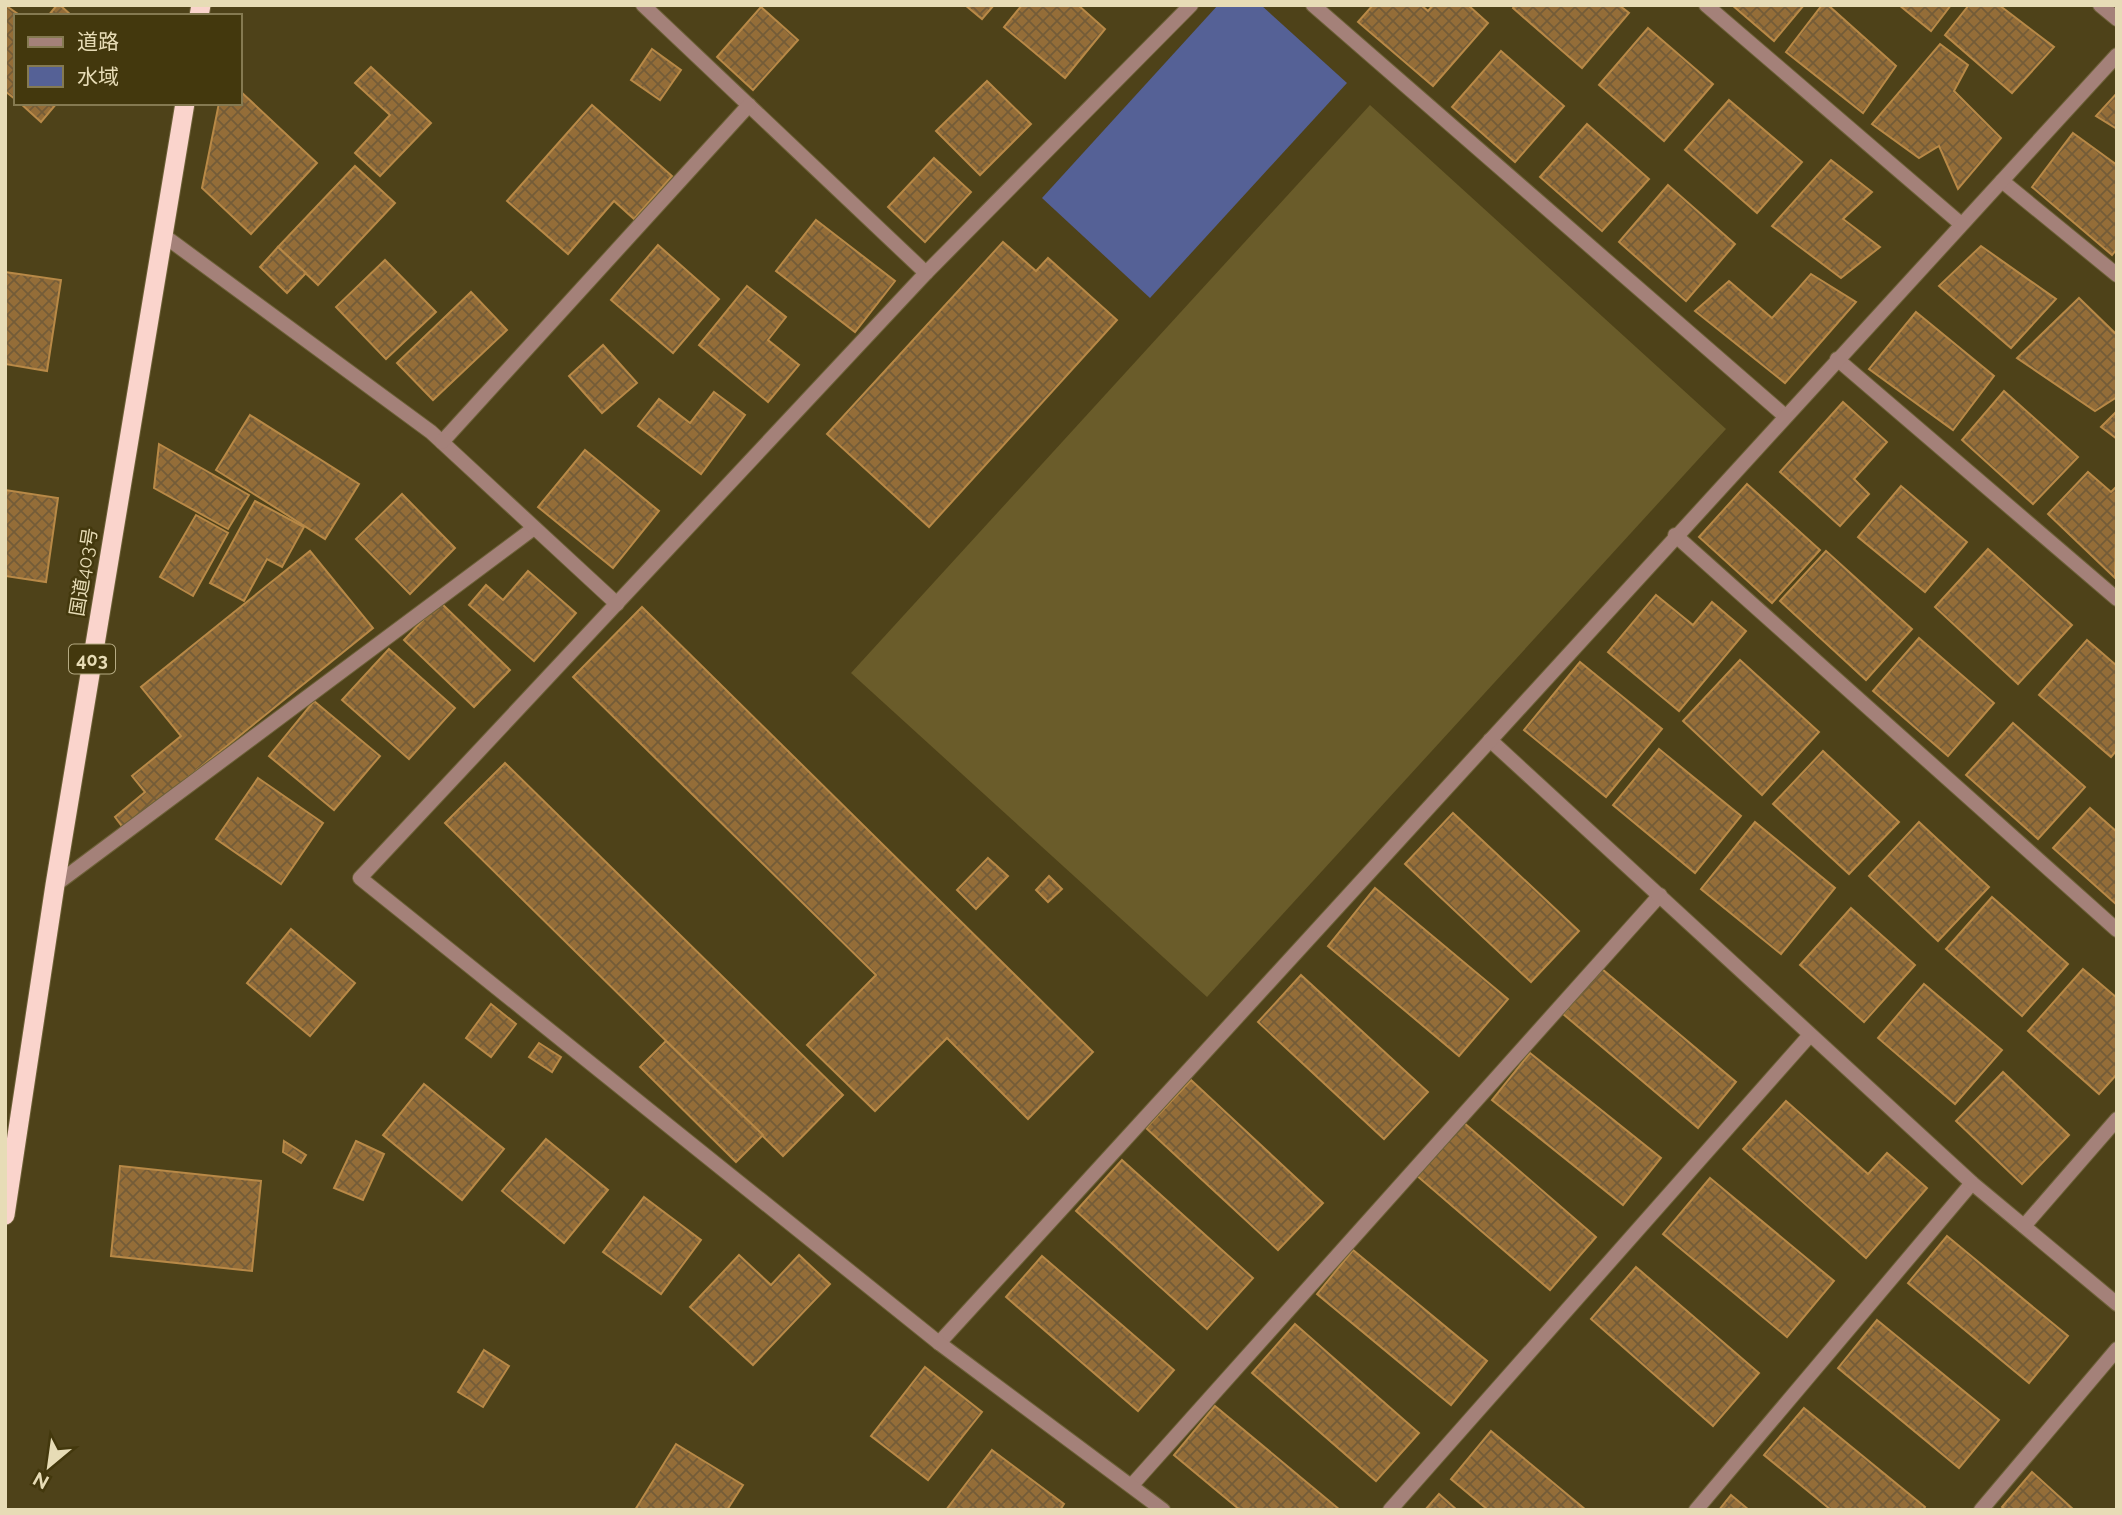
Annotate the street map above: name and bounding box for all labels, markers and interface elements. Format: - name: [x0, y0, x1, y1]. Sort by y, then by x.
- legend: [14, 14, 242, 105]
- text: 道路: [77, 29, 119, 54]
- text: 水域: [77, 64, 119, 89]
- street label: 国道403号: [65, 526, 101, 618]
- road number: 403: [69, 644, 115, 674]
- north arrow: [14, 1431, 84, 1501]
- text: N: [29, 1468, 52, 1494]

